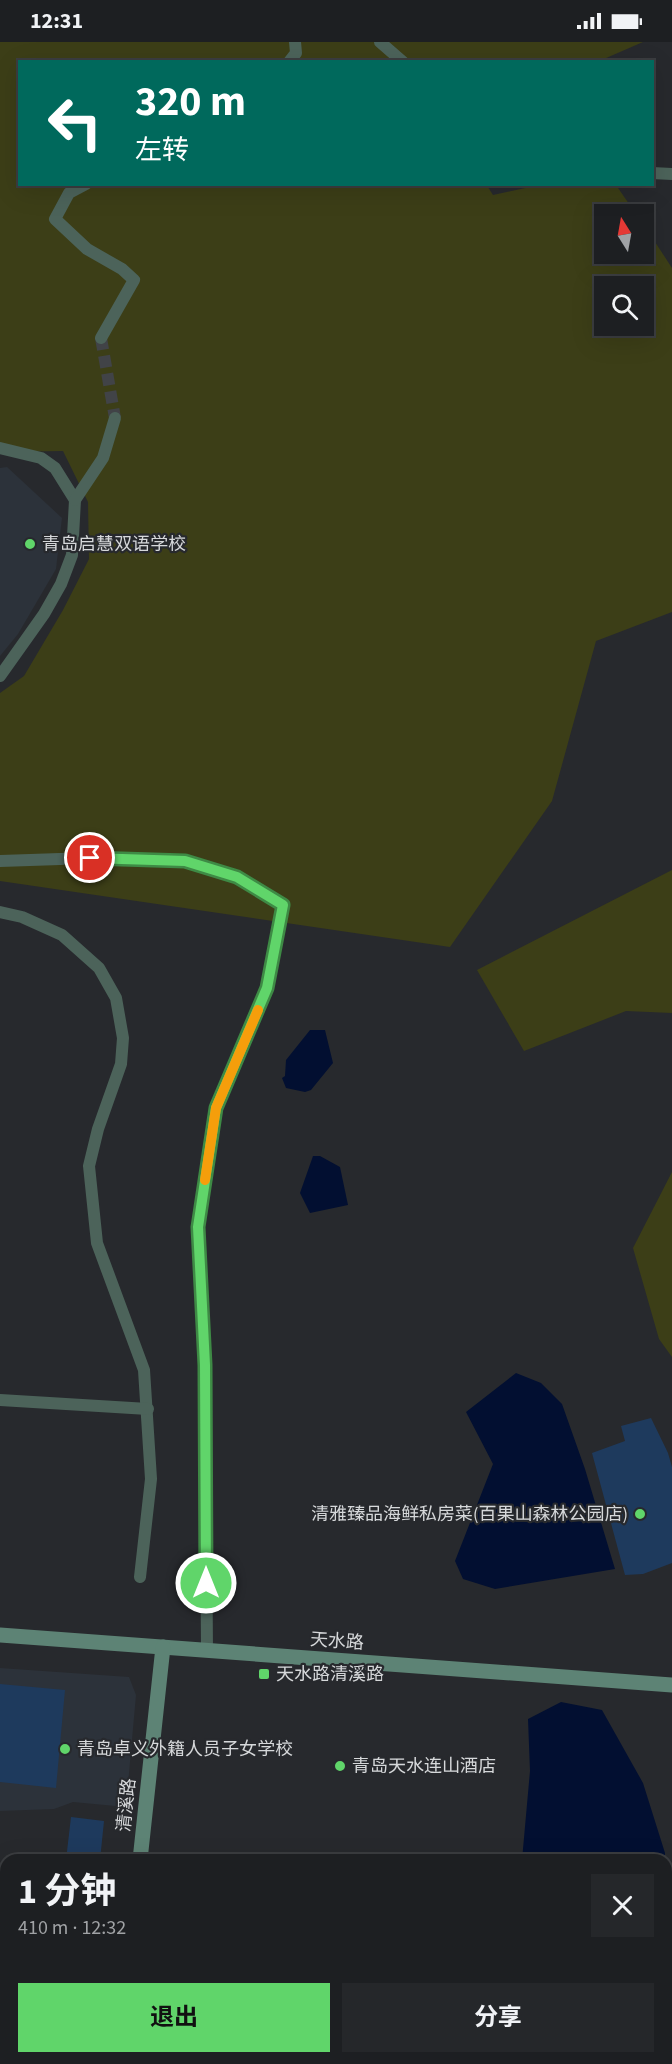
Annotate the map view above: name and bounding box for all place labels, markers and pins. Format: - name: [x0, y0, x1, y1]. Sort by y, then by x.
- place label: 青岛启慧双语学校: [42, 532, 186, 557]
- marker: 青岛启慧双语学校: [23, 537, 37, 551]
- pin: [64, 832, 115, 883]
- place label: 清雅臻品海鲜私房菜(百果山森林公园店): [311, 1502, 628, 1527]
- marker: 清雅臻品海鲜私房菜(百果山森林公园店): [633, 1507, 647, 1521]
- place label: 天水路清溪路: [276, 1662, 384, 1687]
- marker: 天水路清溪路: [257, 1667, 271, 1681]
- place label: 青岛卓义外籍人员子女学校: [77, 1737, 293, 1762]
- marker: 青岛卓义外籍人员子女学校: [58, 1742, 72, 1756]
- place label: 青岛天水连山酒店: [352, 1754, 496, 1779]
- marker: 青岛天水连山酒店: [333, 1759, 347, 1773]

